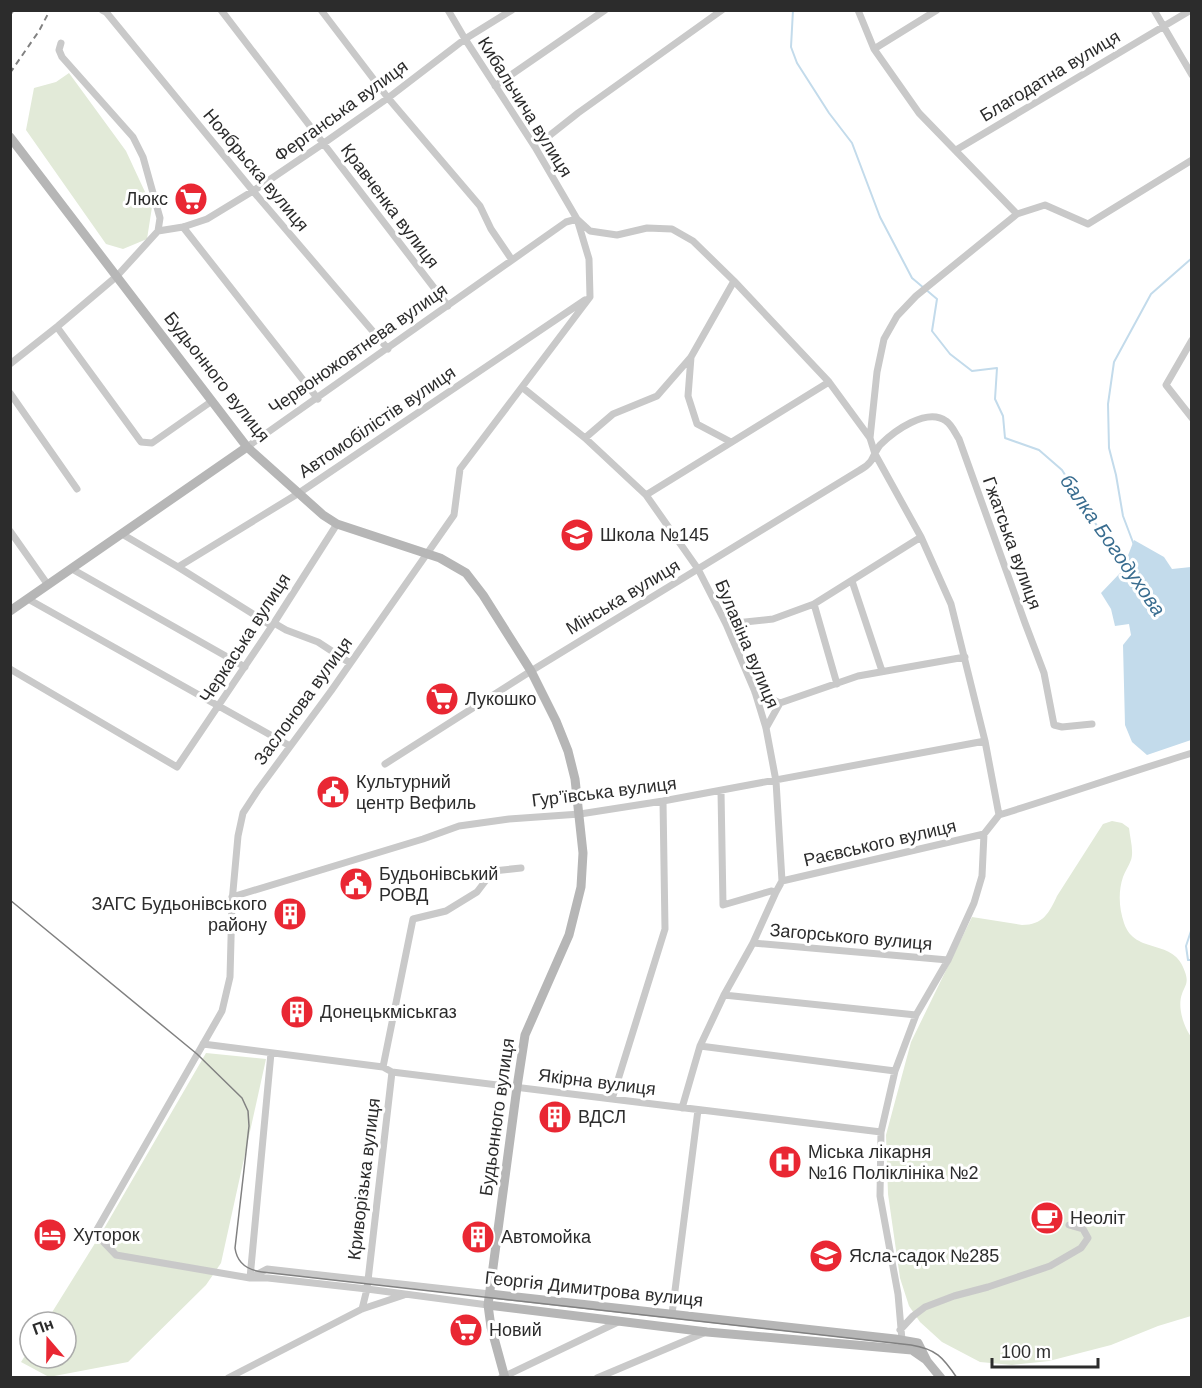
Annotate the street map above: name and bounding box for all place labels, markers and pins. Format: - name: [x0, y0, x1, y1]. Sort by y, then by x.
- supermarket icon: Люкс: [173, 181, 209, 217]
- place label: Люкс: [126, 189, 168, 209]
- school or university icon: Школа №145: [559, 517, 595, 553]
- place label: Школа №145: [600, 525, 709, 545]
- supermarket icon: Лукошко: [424, 681, 460, 717]
- place label: Лукошко: [465, 689, 537, 709]
- place label: Культурний центр Вефиль: [356, 772, 476, 813]
- public building icon: Культурний центр Вефиль: [315, 774, 351, 810]
- place label: Будьонівський РОВД: [379, 864, 498, 905]
- public building icon: Будьонівський РОВД: [338, 866, 374, 902]
- place label: ЗАГС Будьонівського району: [92, 894, 267, 935]
- building icon: ЗАГС Будьонівського району: [272, 896, 308, 932]
- building icon: Донецькміськгаз: [279, 994, 315, 1030]
- place label: Донецькміськгаз: [320, 1002, 457, 1022]
- building icon: ВДСЛ: [537, 1099, 573, 1135]
- place label: ВДСЛ: [578, 1107, 626, 1127]
- place label: Міська лікарня №16 Поліклініка №2: [808, 1142, 979, 1183]
- hospital icon: Міська лікарня №16 Поліклініка №2: [767, 1144, 803, 1180]
- cafe icon: Неоліт: [1029, 1200, 1065, 1236]
- place label: Неоліт: [1070, 1208, 1125, 1228]
- hotel icon: Хуторок: [32, 1217, 68, 1253]
- building icon: Автомойка: [460, 1219, 496, 1255]
- place label: Хуторок: [73, 1225, 140, 1245]
- place label: Автомойка: [501, 1227, 592, 1247]
- school or university icon: Ясла-садок №285: [808, 1238, 844, 1274]
- place label: Ясла-садок №285: [849, 1246, 999, 1266]
- supermarket icon: Новий: [448, 1312, 484, 1348]
- place label: Новий: [489, 1320, 542, 1340]

